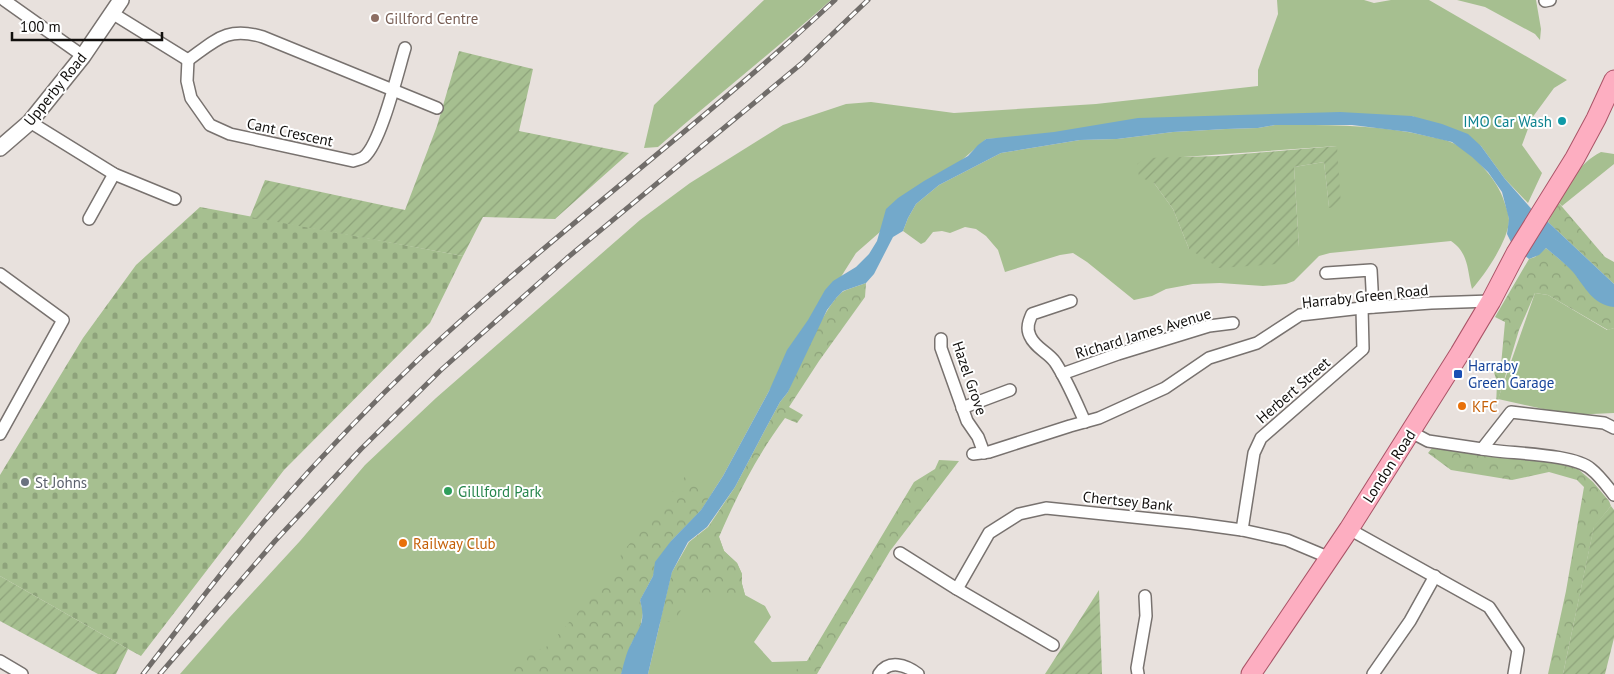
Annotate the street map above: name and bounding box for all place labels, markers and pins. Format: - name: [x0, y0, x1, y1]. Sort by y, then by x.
- place label: Gillford Centre: [385, 9, 478, 28]
- marker: Gillford Centre: [369, 12, 381, 24]
- place label: IMO Car Wash: [1463, 112, 1552, 131]
- marker: IMO Car Wash: [1556, 115, 1568, 127]
- place label: Harraby Green Garage: [1468, 356, 1554, 392]
- marker: Harraby Green Garage: [1452, 368, 1464, 380]
- place label: KFC: [1472, 397, 1497, 416]
- marker: KFC: [1456, 400, 1468, 412]
- place label: St Johns: [35, 473, 87, 492]
- marker: St Johns: [19, 476, 31, 488]
- place label: Gilllford Park: [458, 482, 543, 501]
- marker: Gilllford Park: [442, 485, 454, 497]
- place label: Railway Club: [413, 534, 496, 553]
- marker: Railway Club: [397, 537, 409, 549]

